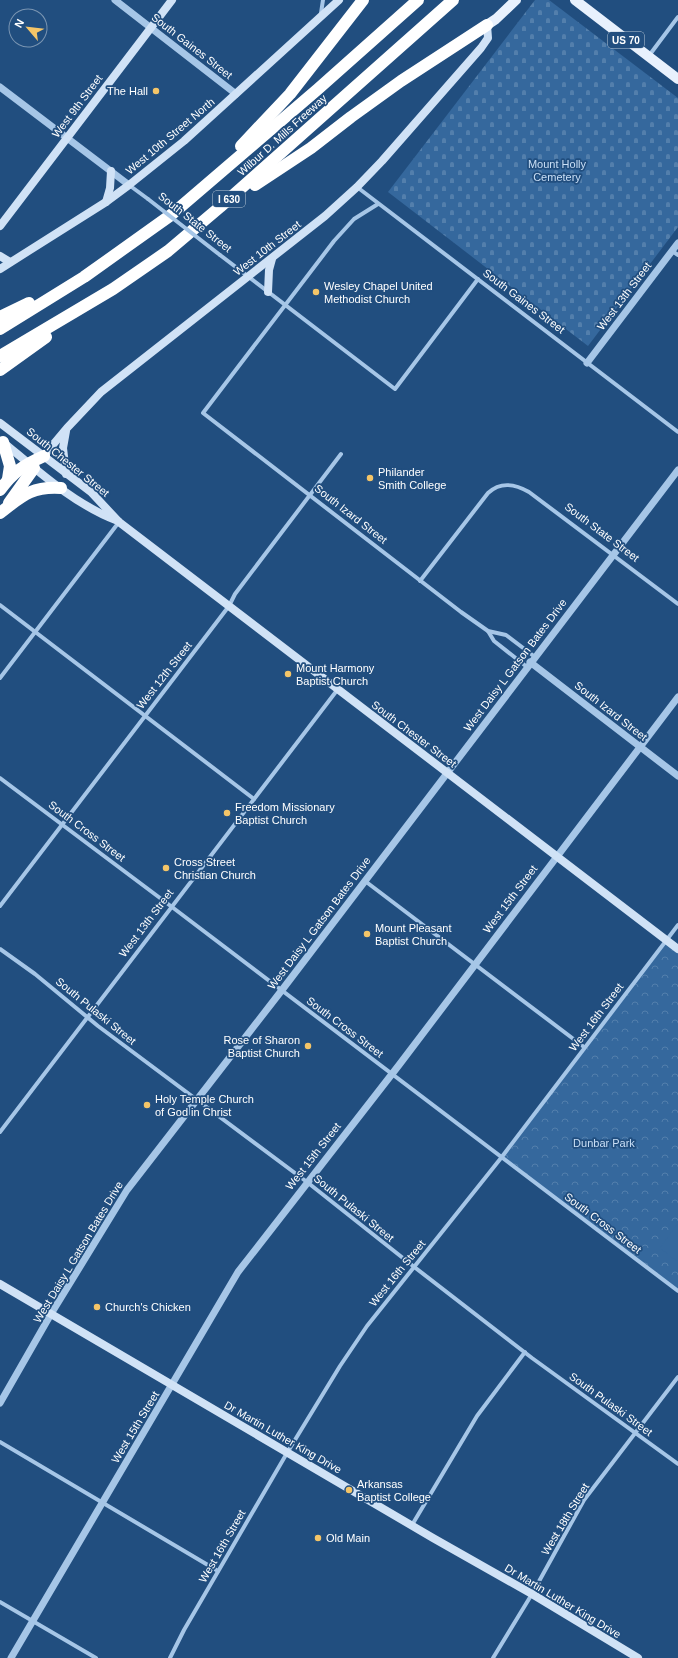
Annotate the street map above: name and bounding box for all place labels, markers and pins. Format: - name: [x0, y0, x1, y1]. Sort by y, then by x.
- place label: The Hall: [107, 85, 148, 97]
- marker: The Hall: [151, 86, 161, 96]
- place label: Wesley Chapel United Methodist Church: [324, 280, 433, 305]
- marker: Wesley Chapel United Methodist Church: [311, 287, 321, 297]
- place label: Philander Smith College: [378, 466, 446, 491]
- marker: Philander Smith College: [365, 473, 375, 483]
- place label: Mount Harmony Baptist Church: [296, 662, 375, 687]
- marker: Mount Harmony Baptist Church: [283, 669, 293, 679]
- place label: Freedom Missionary Baptist Church: [235, 801, 335, 826]
- marker: Freedom Missionary Baptist Church: [222, 808, 232, 818]
- place label: Cross Street Christian Church: [174, 856, 256, 881]
- marker: Cross Street Christian Church: [161, 863, 171, 873]
- place label: Mount Pleasant Baptist Church: [375, 922, 451, 947]
- marker: Mount Pleasant Baptist Church: [362, 929, 372, 939]
- place label: Rose of Sharon Baptist Church: [224, 1034, 300, 1059]
- marker: Rose of Sharon Baptist Church: [303, 1041, 313, 1051]
- place label: Holy Temple Church of God in Christ: [155, 1093, 254, 1118]
- marker: Holy Temple Church of God in Christ: [142, 1100, 152, 1110]
- place label: Church's Chicken: [105, 1301, 191, 1313]
- marker: Church's Chicken: [92, 1302, 102, 1312]
- place label: Arkansas Baptist College: [357, 1478, 431, 1503]
- marker: Arkansas Baptist College: [344, 1485, 354, 1495]
- place label: Old Main: [326, 1532, 370, 1544]
- marker: Old Main: [313, 1533, 323, 1543]

